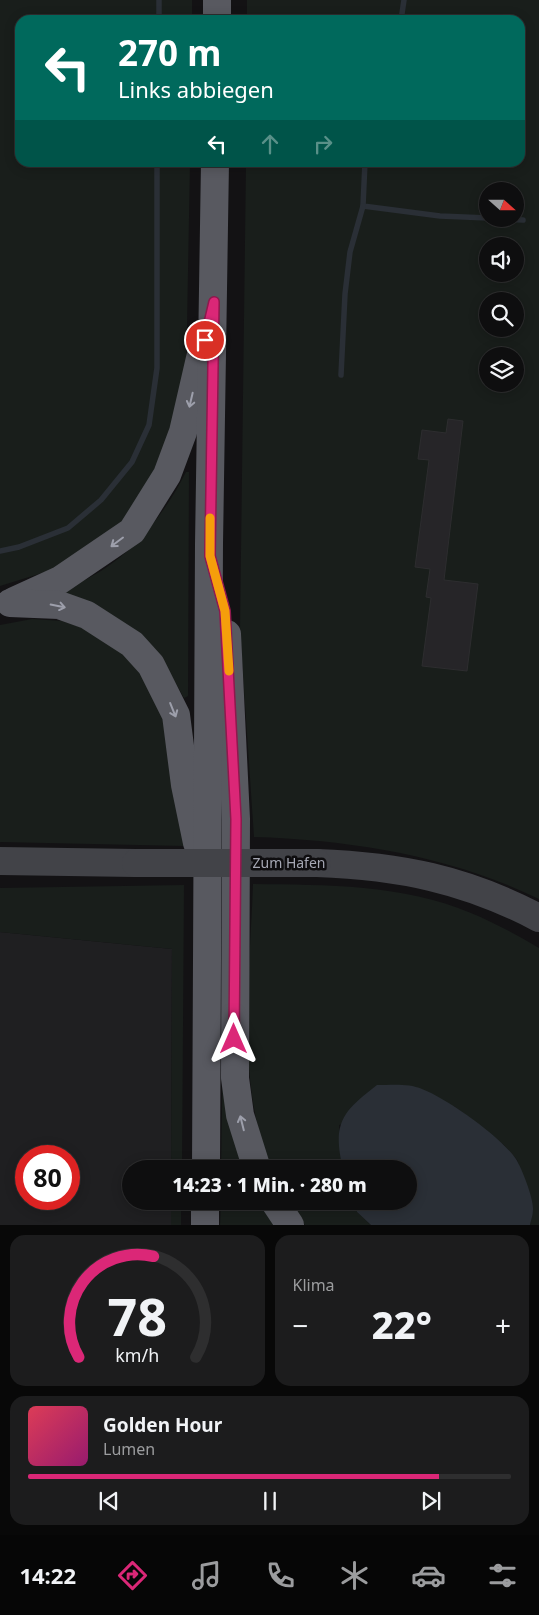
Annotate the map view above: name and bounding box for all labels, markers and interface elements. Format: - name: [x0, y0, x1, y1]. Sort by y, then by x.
- text: 270 m: [118, 29, 221, 76]
- icon: left: [35, 35, 100, 100]
- text: Links abbiegen: [118, 74, 274, 104]
- icon: left: [203, 130, 231, 158]
- icon: ahead: [256, 130, 284, 158]
- icon: right: [309, 130, 337, 158]
- north arrow: [479, 182, 524, 228]
- map controls: [479, 182, 524, 392]
- button: sound: [479, 237, 524, 282]
- button: search: [479, 292, 524, 337]
- pin: [184, 319, 226, 361]
- icon: arrive: [191, 326, 219, 354]
- button: layers: [479, 347, 524, 392]
- one-way arrow: [186, 392, 195, 408]
- one-way arrow: [110, 537, 124, 547]
- one-way arrow: [50, 602, 66, 612]
- one-way arrow: [169, 702, 178, 717]
- street label: Zum Hafen: [253, 853, 325, 872]
- position arrow: [207, 1012, 259, 1064]
- one-way arrow: [237, 1115, 246, 1131]
- speed limit sign: 80: [15, 1145, 80, 1210]
- text: 14:23 · 1 Min. · 280 m: [172, 1172, 367, 1198]
- text: Klima: [293, 1274, 335, 1296]
- text: 78: [108, 1280, 167, 1351]
- text: 22°: [372, 1298, 432, 1350]
- text: −: [293, 1306, 309, 1344]
- text: +: [495, 1306, 511, 1344]
- text: km/h: [115, 1343, 159, 1367]
- text: Golden Hour: [103, 1412, 222, 1438]
- text: Lumen: [103, 1438, 155, 1460]
- icon: previous: [95, 1487, 123, 1515]
- icon: pause: [256, 1487, 284, 1515]
- icon: next: [417, 1487, 445, 1515]
- icon: directions: [115, 1558, 150, 1593]
- icon: music: [189, 1558, 224, 1593]
- icon: phone: [263, 1558, 298, 1593]
- icon: climate: [337, 1558, 372, 1593]
- icon: car: [411, 1558, 446, 1593]
- icon: filters: [485, 1558, 520, 1593]
- text: 14:22: [19, 1560, 76, 1590]

